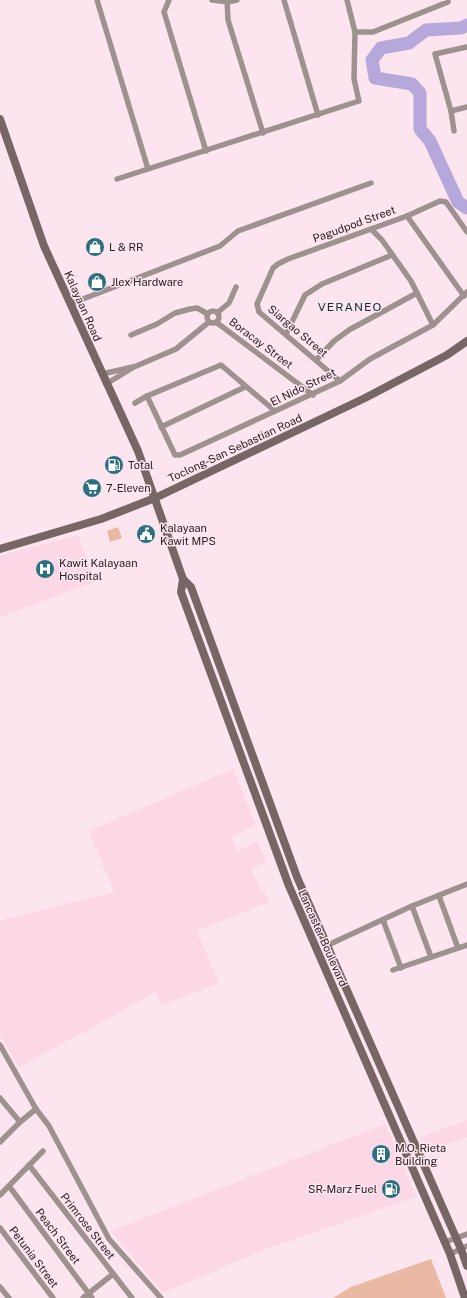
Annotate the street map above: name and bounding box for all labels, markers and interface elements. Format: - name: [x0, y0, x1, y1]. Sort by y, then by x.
- street label: Pagudpod Street: [311, 204, 397, 244]
- shop icon: L & RR: [84, 236, 106, 258]
- place label: L & RR: [109, 241, 143, 253]
- street label: Kalayaan Road: [62, 269, 104, 343]
- shop icon: Jlex Hardware: [86, 271, 108, 293]
- place label: Jlex Hardware: [111, 276, 183, 288]
- district label: VERANEO: [318, 300, 382, 314]
- street label: Siargao Street: [266, 303, 330, 359]
- street label: Boracay Street: [227, 315, 295, 371]
- street label: El Nido Street: [268, 366, 338, 408]
- street label: Toclong-San Sebastian Road: [166, 412, 304, 484]
- fuel station icon: Total: [103, 454, 125, 476]
- place label: Total: [128, 459, 153, 471]
- supermarket icon: 7-Eleven: [81, 477, 103, 499]
- place label: 7-Eleven: [106, 482, 151, 494]
- place label: Kalayaan Kawit MPS: [160, 522, 216, 547]
- public building icon: Kalayaan Kawit MPS: [135, 523, 157, 545]
- place label: Kawit Kalayaan Hospital: [59, 557, 137, 582]
- hospital icon: Kawit Kalayaan Hospital: [34, 558, 56, 580]
- street label: Lancaster Boulevard: [296, 888, 350, 988]
- place label: M.O. Rieta Building: [395, 1142, 446, 1167]
- building icon: M.O. Rieta Building: [370, 1143, 392, 1165]
- fuel station icon: SR-Marz Fuel: [380, 1178, 402, 1200]
- place label: SR-Marz Fuel: [308, 1183, 377, 1195]
- street label: Primrose Street: [58, 1191, 118, 1261]
- street label: Peach Street: [33, 1206, 83, 1266]
- street label: Petunia Street: [7, 1224, 61, 1290]

